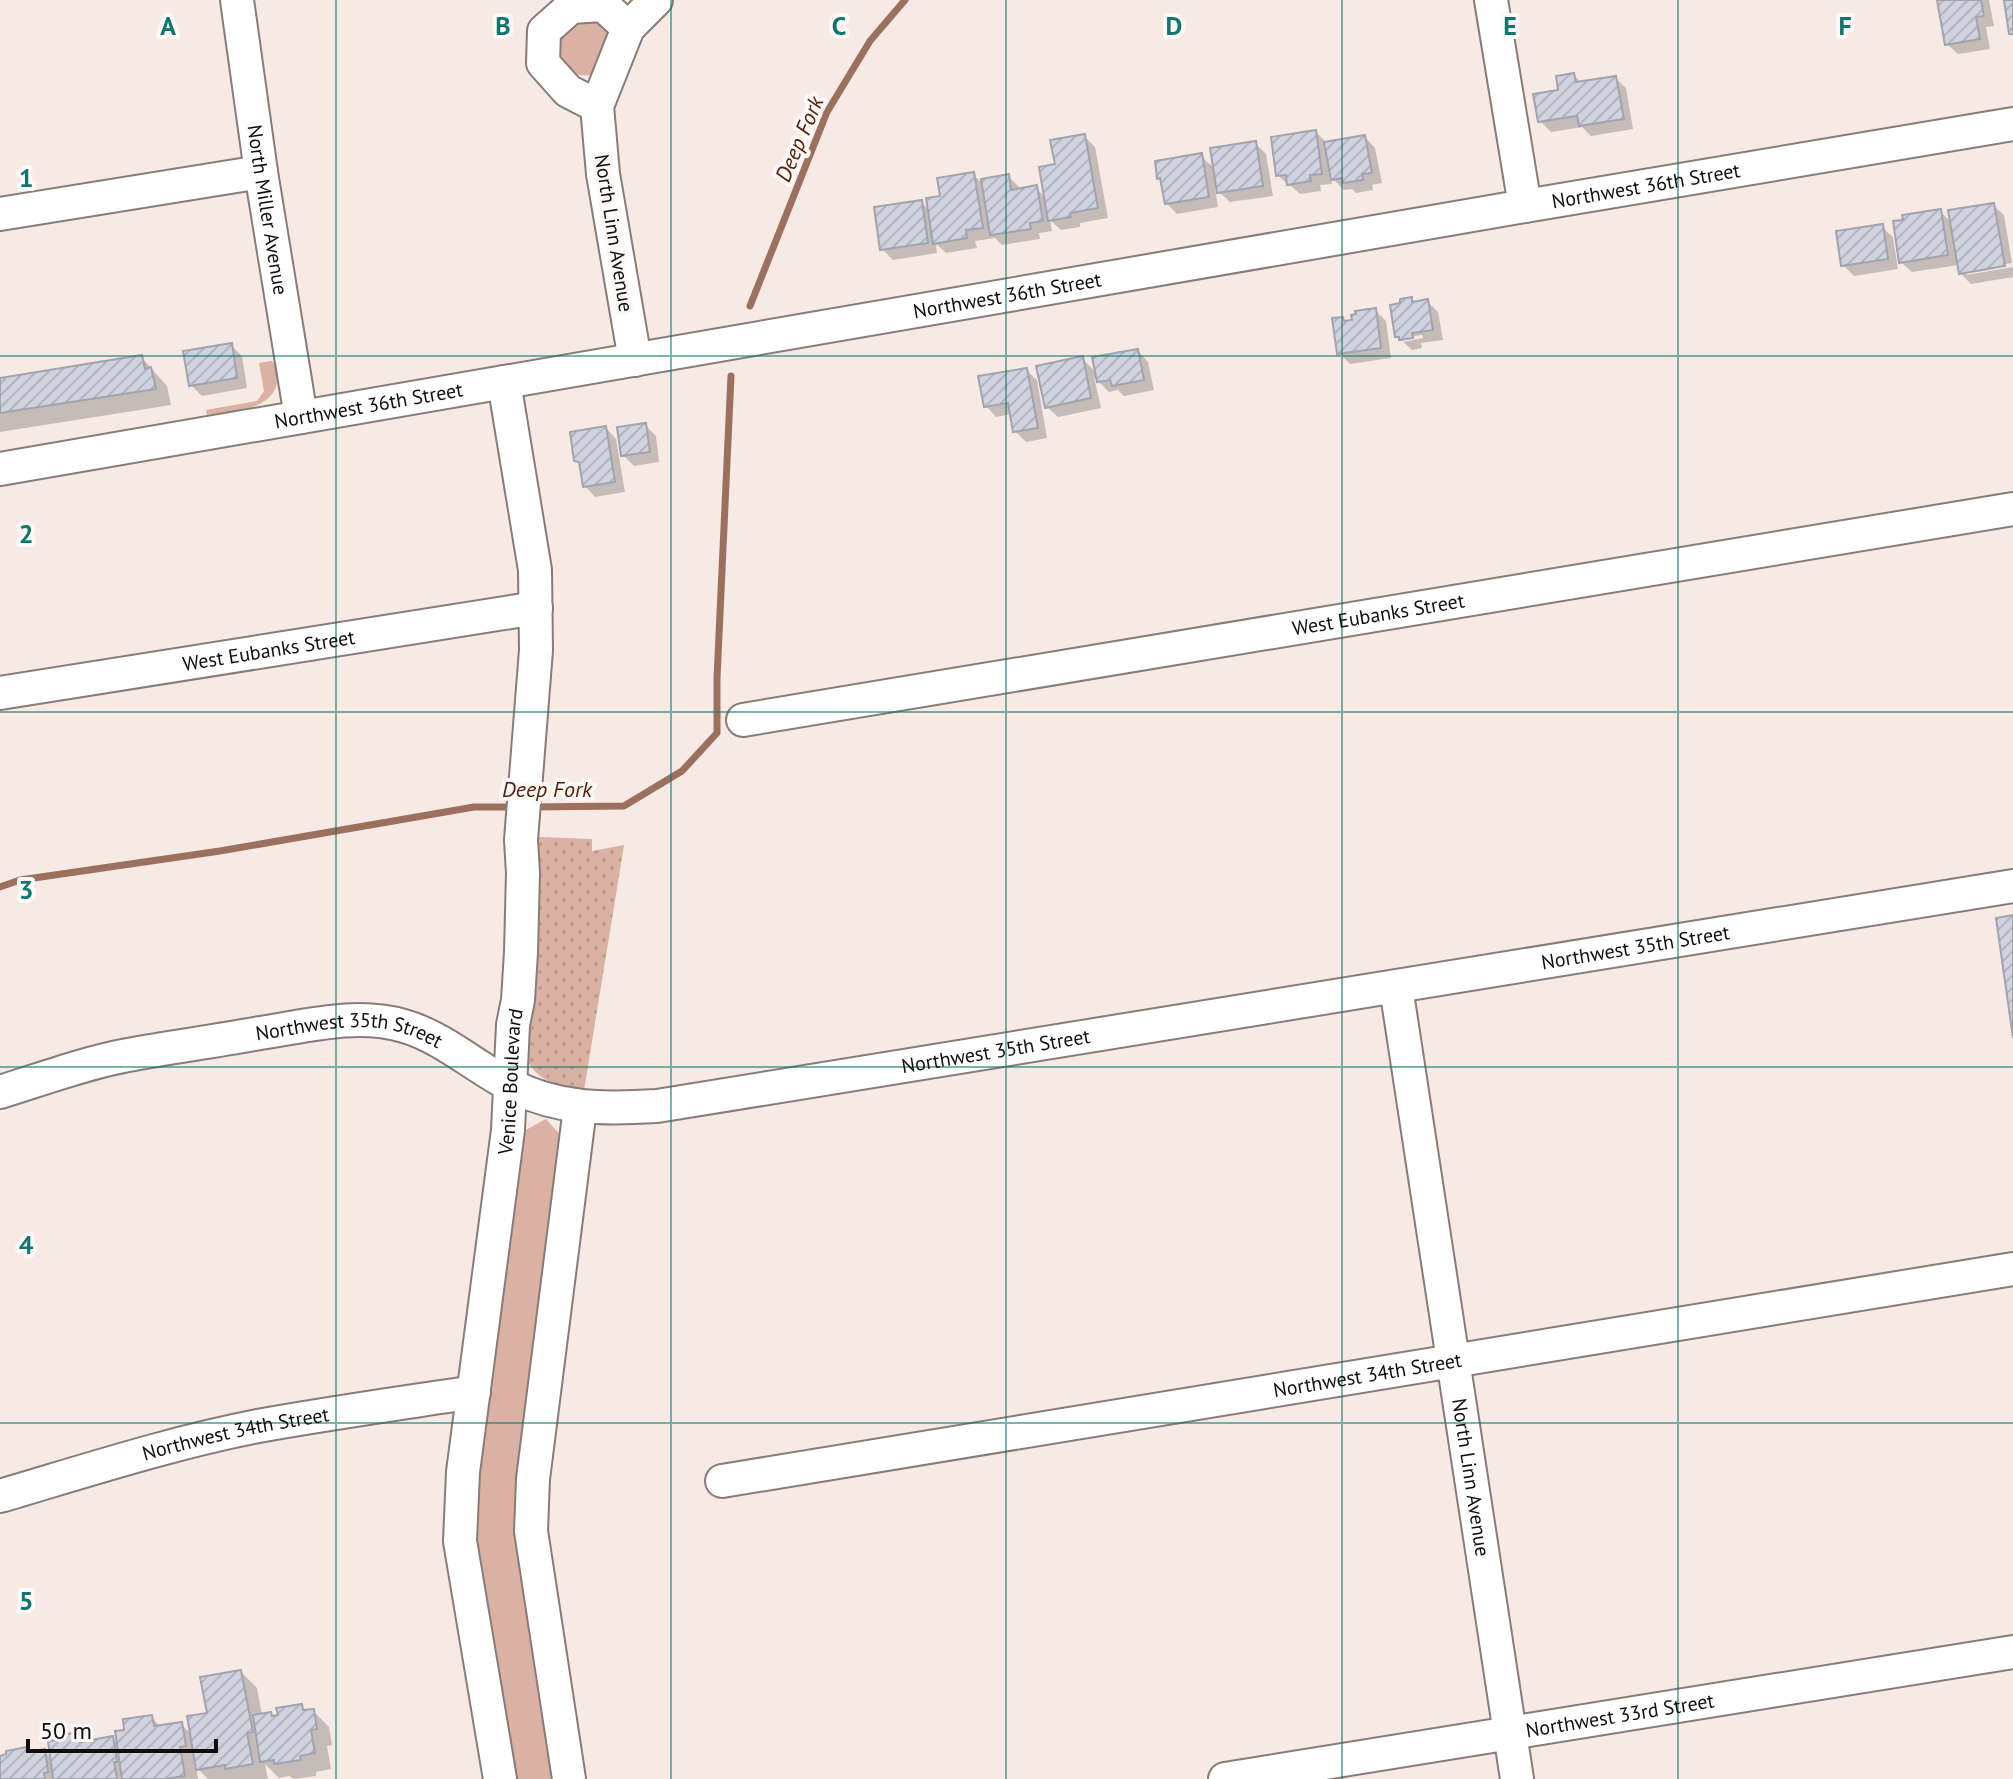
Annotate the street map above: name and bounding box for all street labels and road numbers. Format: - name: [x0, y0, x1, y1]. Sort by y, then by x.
- street label: North Miller Avenue: [242, 123, 294, 297]
- street label: North Linn Avenue: [589, 152, 639, 314]
- street label: Northwest 36th Street: [1550, 157, 1742, 214]
- street label: Northwest 36th Street: [911, 266, 1103, 324]
- street label: Northwest 36th Street: [272, 376, 465, 434]
- street label: West Eubanks Street: [1290, 587, 1467, 642]
- street label: West Eubanks Street: [181, 624, 357, 677]
- street label: Northwest 35th Street: [1539, 919, 1732, 975]
- street label: Venice Boulevard: [492, 1006, 529, 1157]
- street label: Northwest 35th Street: [254, 1007, 448, 1054]
- street label: Northwest 35th Street: [900, 1023, 1092, 1079]
- street label: Northwest 34th Street: [1271, 1347, 1464, 1403]
- street label: North Linn Avenue: [1446, 1397, 1496, 1558]
- street label: Northwest 34th Street: [139, 1401, 331, 1466]
- street label: Northwest 33rd Street: [1524, 1687, 1716, 1743]

